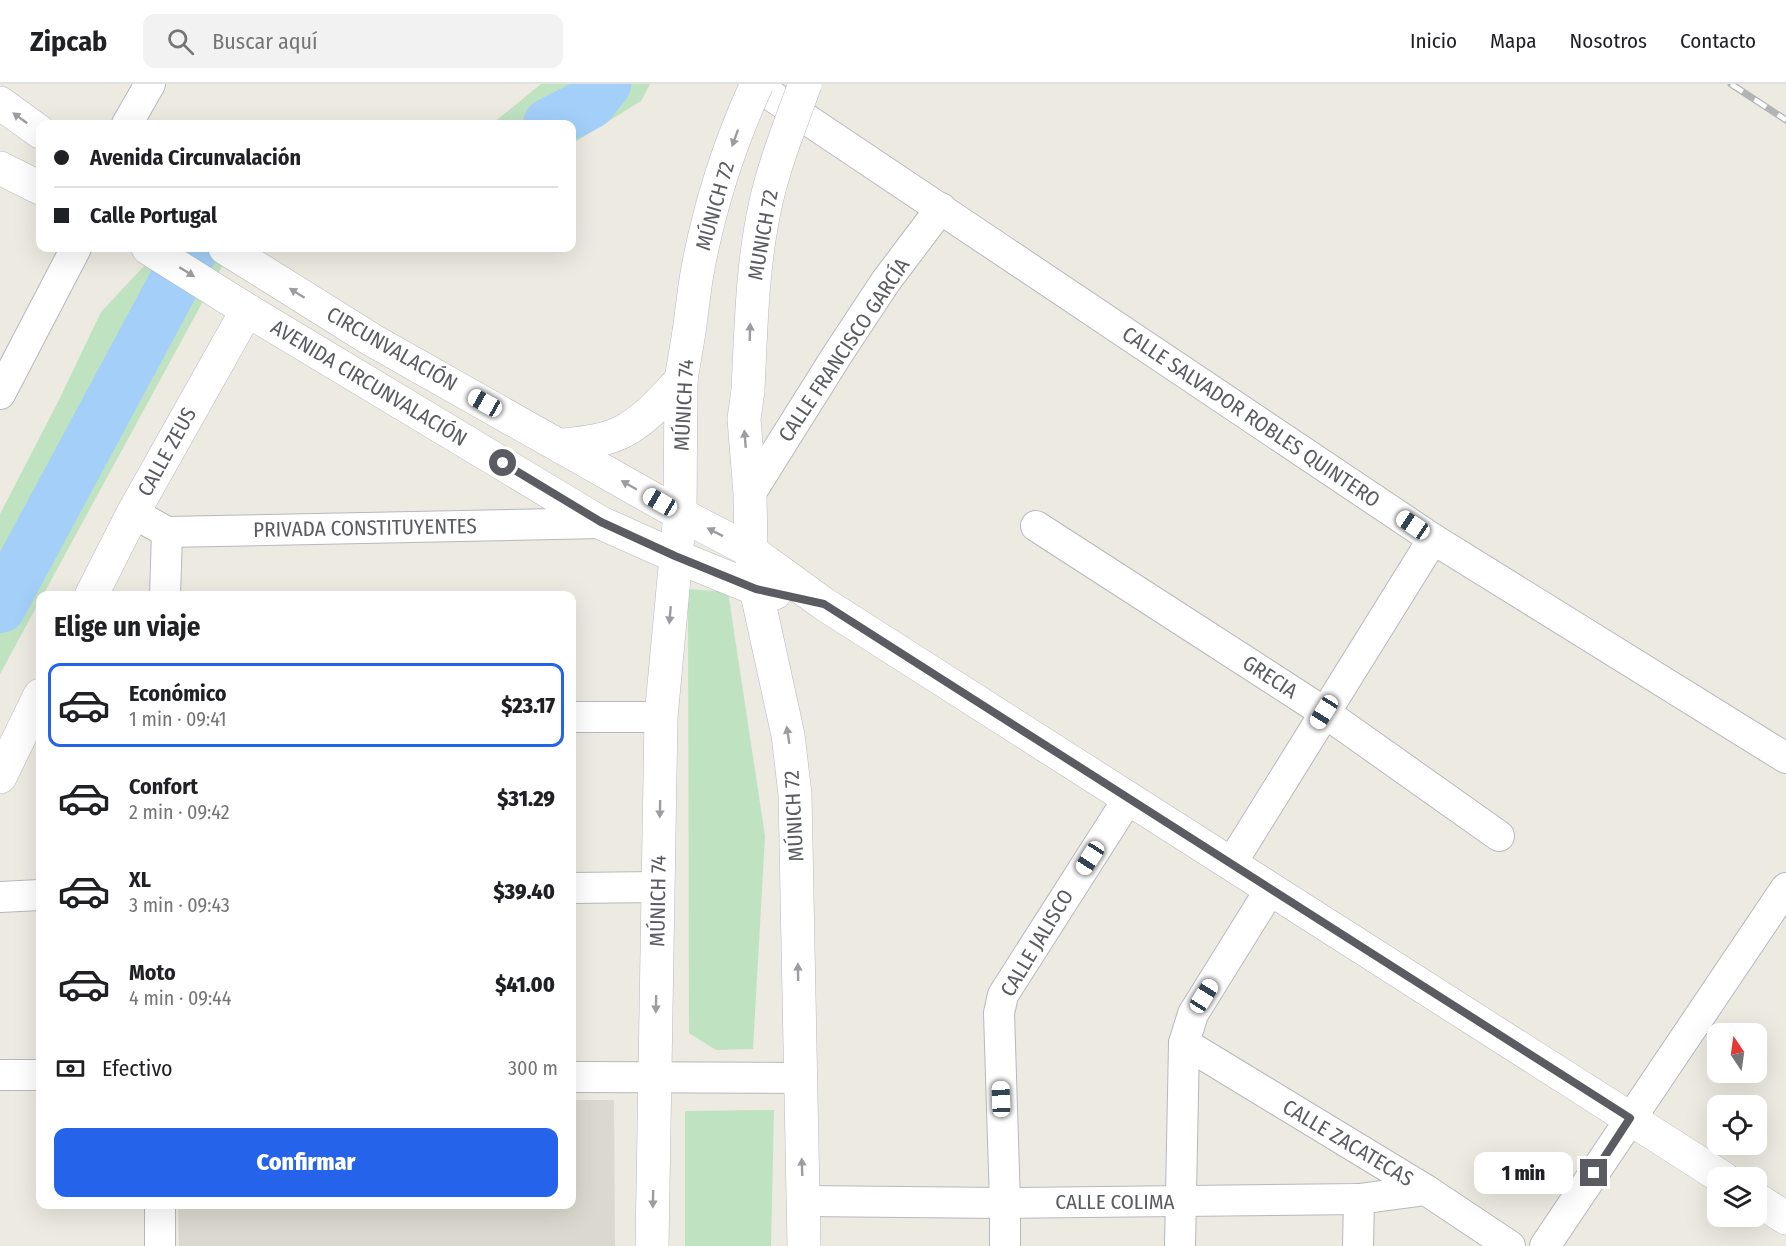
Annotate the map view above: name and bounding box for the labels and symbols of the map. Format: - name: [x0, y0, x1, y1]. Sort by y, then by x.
- one-way arrow: [13, 112, 29, 124]
- one-way arrow: [729, 129, 739, 147]
- street label: MÚNICH 72: [690, 158, 740, 254]
- street label: MUNICH 72: [742, 188, 784, 282]
- street label: CALLE FRANCISCO GARCÍA: [773, 253, 915, 447]
- one-way arrow: [179, 266, 195, 277]
- one-way arrow: [289, 287, 305, 298]
- street label: CIRCUNVALACIÓN: [322, 301, 462, 397]
- street label: AVENIDA CIRCUNVALACIÓN: [266, 314, 472, 452]
- street label: CALLE SALVADOR ROBLES QUINTERO: [1117, 321, 1385, 513]
- one-way arrow: [746, 322, 755, 341]
- street label: MÚNICH 74: [669, 358, 699, 452]
- car: [465, 386, 505, 420]
- street label: CALLE ZEUS: [132, 403, 202, 501]
- one-way arrow: [741, 430, 750, 449]
- route start: [489, 449, 516, 476]
- one-way arrow: [620, 480, 637, 490]
- car: [640, 485, 680, 519]
- car: [1393, 507, 1433, 543]
- street label: PRIVADA CONSTITUYENTES: [253, 513, 477, 543]
- one-way arrow: [707, 528, 724, 537]
- one-way arrow: [665, 605, 675, 624]
- street label: GRECIA: [1238, 650, 1302, 704]
- car: [1307, 692, 1341, 732]
- one-way arrow: [783, 725, 792, 744]
- street label: MÚNICH 72: [779, 770, 809, 862]
- one-way arrow: [655, 800, 664, 819]
- car: [1073, 838, 1107, 878]
- street label: MÚNICH 74: [644, 855, 672, 947]
- street label: CALLE JALISCO: [995, 885, 1079, 1001]
- one-way arrow: [793, 962, 803, 981]
- car: [1187, 976, 1221, 1016]
- one-way arrow: [651, 995, 661, 1014]
- north arrow: [1707, 1023, 1767, 1083]
- car: [991, 1081, 1011, 1117]
- street label: CALLE ZACATECAS: [1278, 1094, 1418, 1192]
- callout: 1 min: [1474, 1152, 1573, 1194]
- one-way arrow: [798, 1157, 807, 1176]
- route end: [1580, 1159, 1607, 1186]
- street label: CALLE COLIMA: [1055, 1189, 1175, 1215]
- one-way arrow: [648, 1190, 657, 1209]

